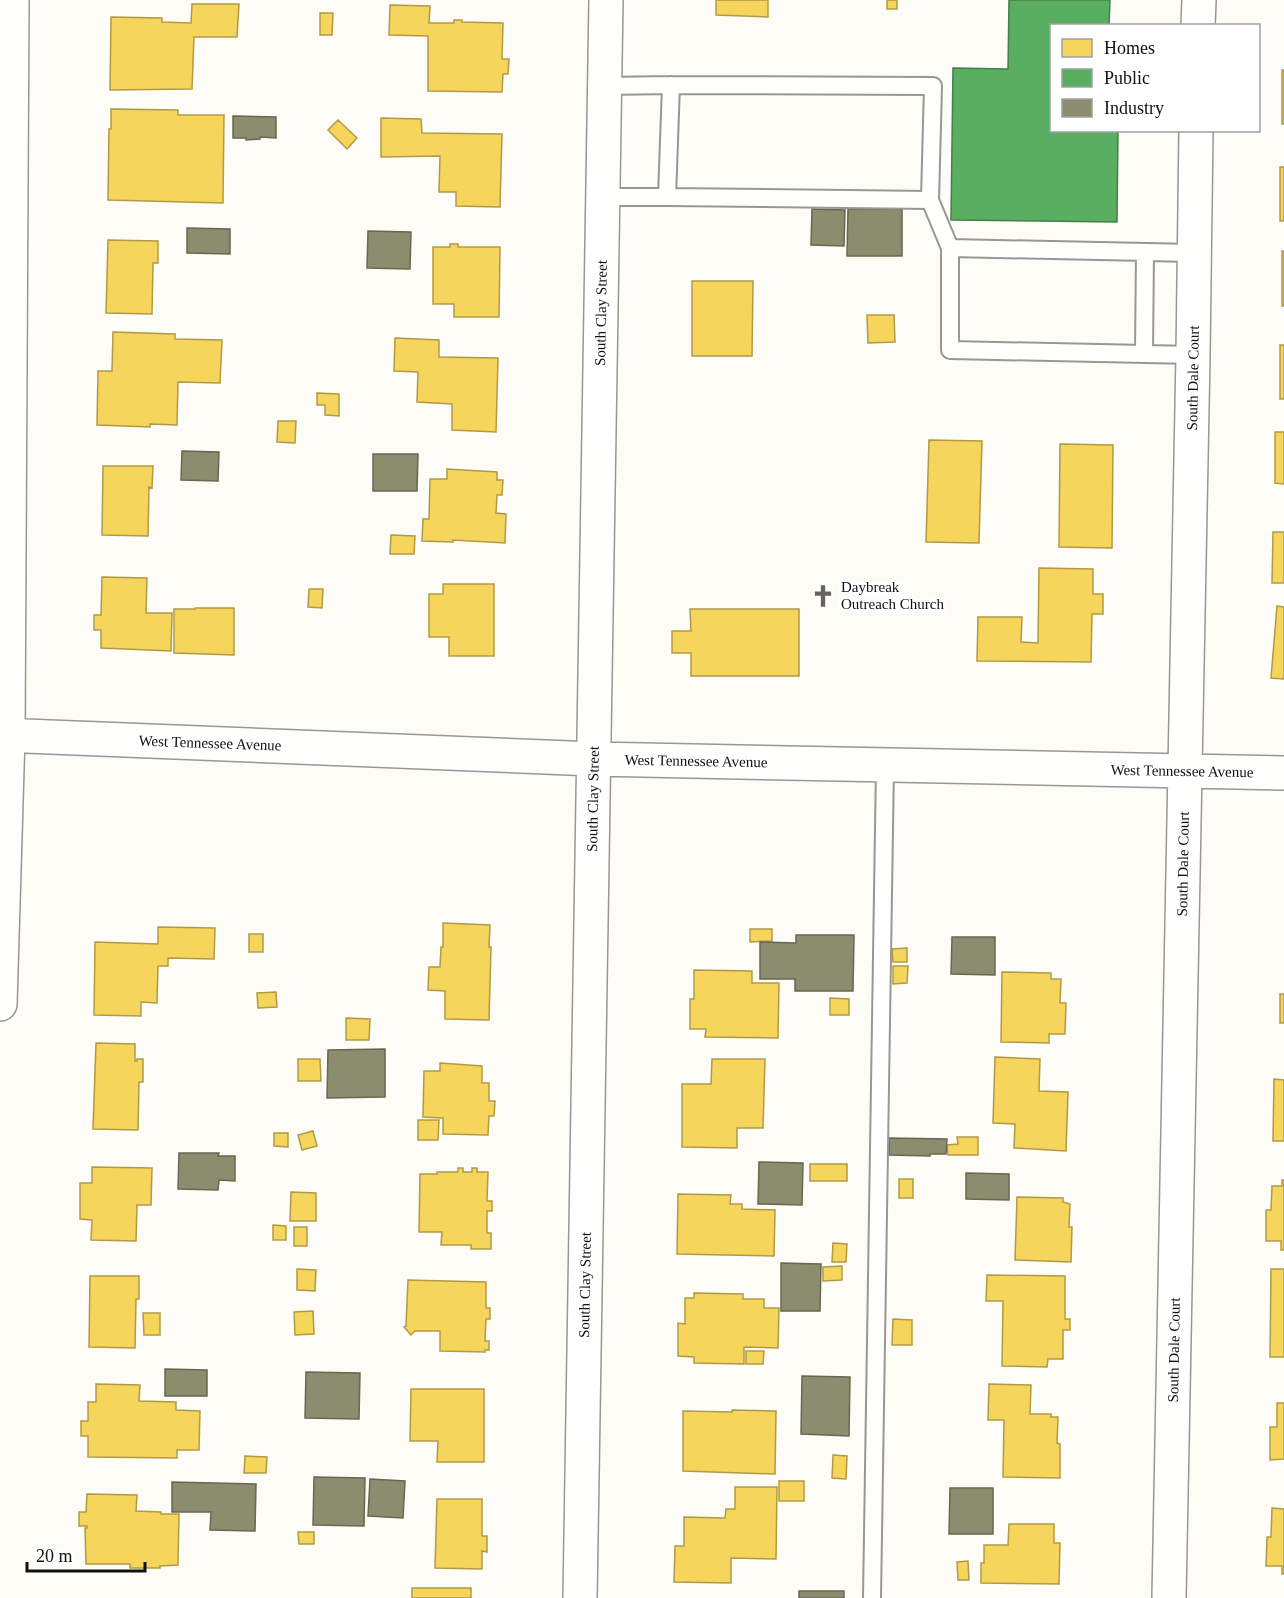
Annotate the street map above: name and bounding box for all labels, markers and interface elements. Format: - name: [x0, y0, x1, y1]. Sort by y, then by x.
- legend: [1050, 24, 1260, 132]
- text: Homes: [1104, 38, 1155, 58]
- text: Public: [1104, 68, 1150, 88]
- text: Industry: [1104, 98, 1164, 118]
- street label: South Clay Street: [592, 259, 610, 366]
- street label: South Dale Court: [1184, 325, 1202, 431]
- place label: Daybreak Outreach Church: [841, 579, 944, 612]
- church icon: Daybreak Outreach Church: [810, 583, 836, 609]
- street label: West Tennessee Avenue: [138, 733, 282, 754]
- street label: South Clay Street: [584, 745, 602, 852]
- street label: West Tennessee Avenue: [624, 752, 768, 770]
- street label: West Tennessee Avenue: [1110, 762, 1254, 780]
- street label: South Dale Court: [1174, 811, 1192, 917]
- street label: South Clay Street: [576, 1231, 594, 1338]
- street label: South Dale Court: [1165, 1297, 1183, 1403]
- scale bar: [27, 1535, 146, 1573]
- text: 20 m: [36, 1546, 73, 1566]

